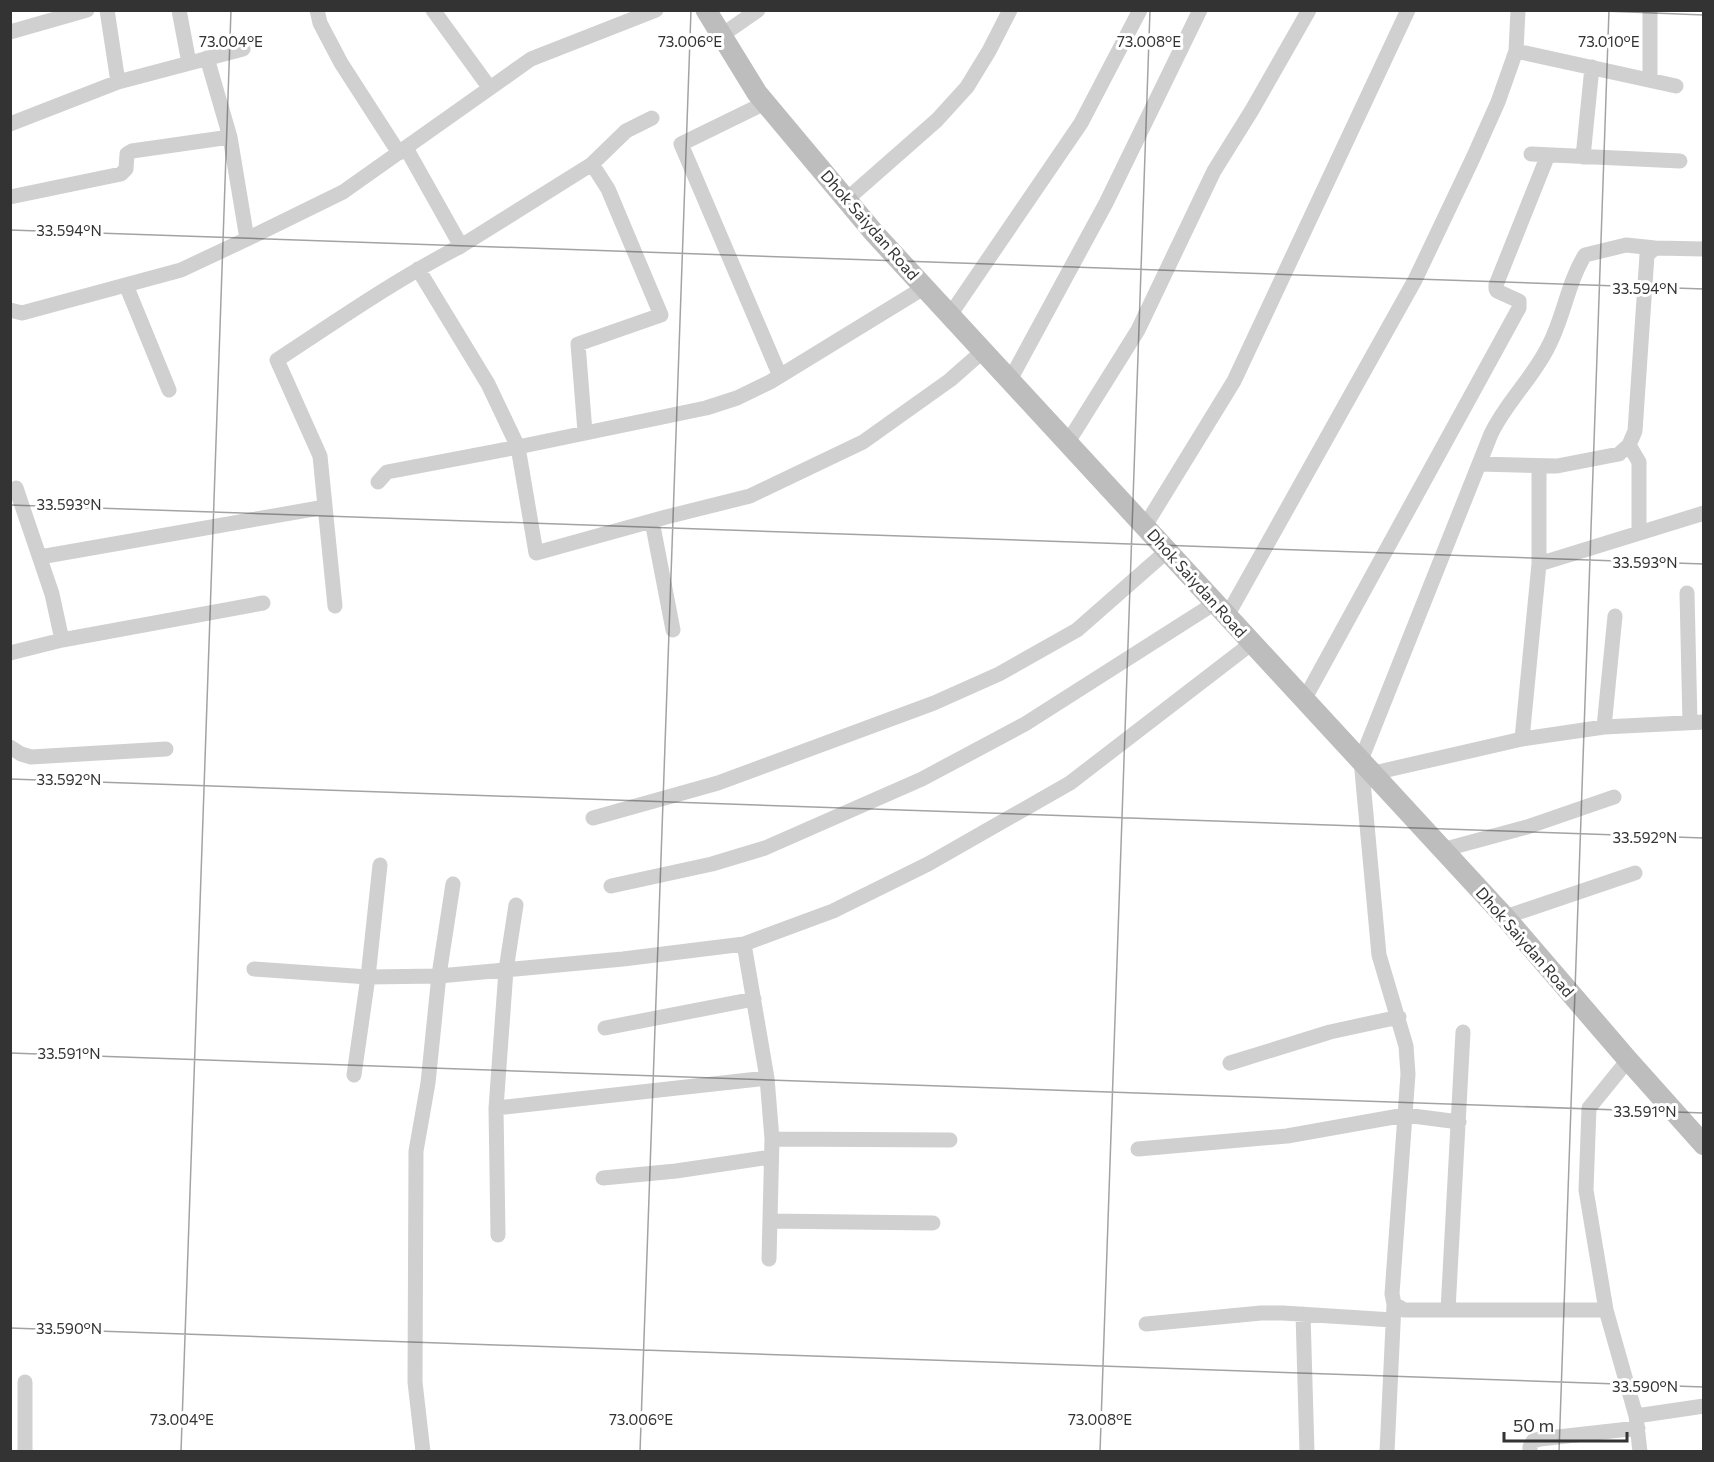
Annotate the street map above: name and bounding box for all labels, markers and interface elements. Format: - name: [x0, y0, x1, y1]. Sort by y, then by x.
- text: 73.004°E: [199, 32, 263, 50]
- text: 73.006°E: [658, 32, 722, 50]
- text: 73.008°E: [1117, 32, 1181, 50]
- text: 73.010°E: [1578, 32, 1640, 50]
- street label: Dhok Saiydan Road: [817, 166, 923, 284]
- text: 33.594°N: [36, 221, 102, 239]
- text: 33.594°N: [1612, 279, 1678, 297]
- text: 33.593°N: [37, 495, 101, 513]
- street label: Dhok Saiydan Road: [1144, 525, 1251, 641]
- text: 33.593°N: [1613, 553, 1677, 571]
- text: 33.592°N: [37, 770, 101, 788]
- text: 33.592°N: [1613, 828, 1677, 846]
- street label: Dhok Saiydan Road: [1472, 883, 1578, 1001]
- text: 33.591°N: [38, 1044, 100, 1062]
- text: 33.591°N: [1614, 1102, 1676, 1120]
- text: 33.590°N: [36, 1319, 102, 1337]
- text: 33.590°N: [1612, 1377, 1678, 1395]
- scale bar: [1504, 1405, 1627, 1443]
- text: 73.004°E: [150, 1410, 214, 1428]
- text: 73.006°E: [609, 1410, 673, 1428]
- text: 73.008°E: [1068, 1410, 1132, 1428]
- text: 50 m: [1513, 1414, 1554, 1436]

